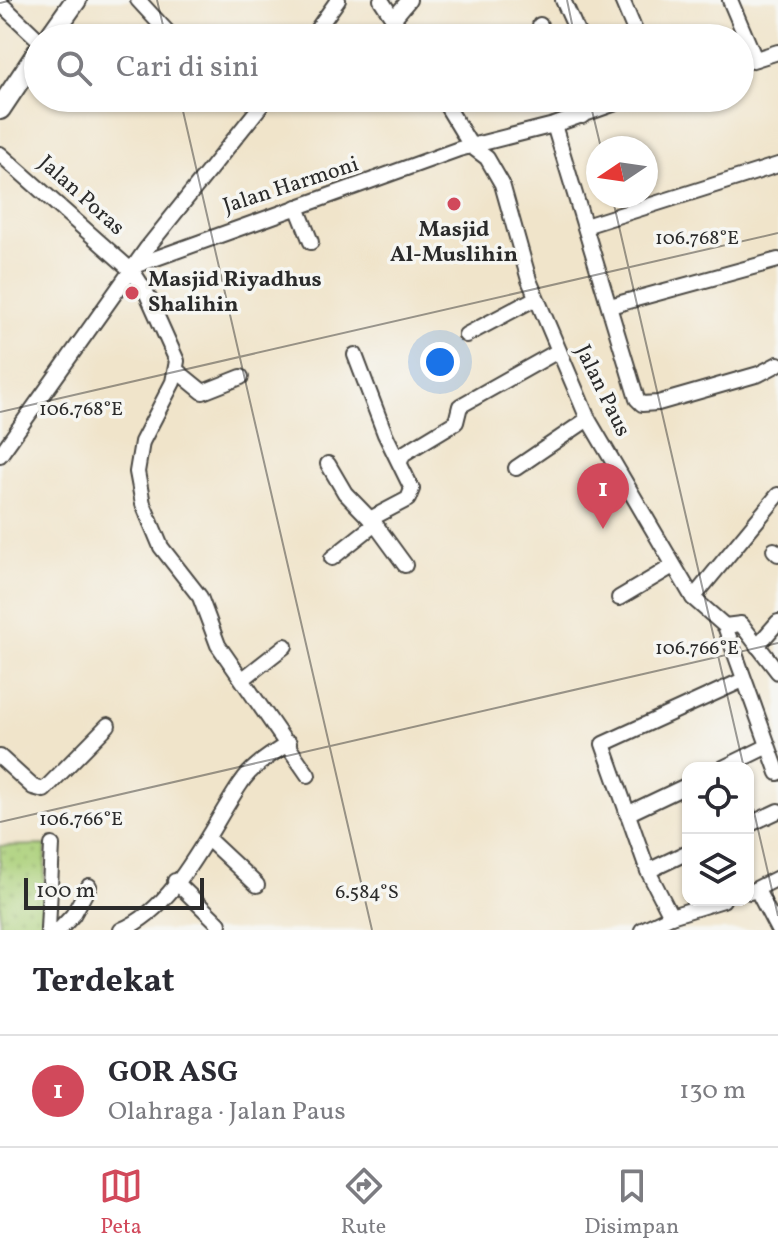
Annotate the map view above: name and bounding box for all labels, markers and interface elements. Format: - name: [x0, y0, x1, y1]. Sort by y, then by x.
- search box: [24, 24, 754, 112]
- icon: search: [52, 46, 96, 90]
- text: Cari di sini: [116, 47, 259, 89]
- north arrow: [586, 136, 658, 208]
- street label: Jalan Poras: [31, 149, 131, 243]
- street label: Jalan Harmoni: [219, 149, 363, 223]
- marker: Masjid Al-Muslihin: [445, 195, 463, 213]
- place label: Masjid Al-Muslihin: [390, 215, 518, 271]
- text: 106.768°E: [655, 225, 739, 253]
- place label: Masjid Riyadhus Shalihin: [148, 265, 322, 321]
- marker: Masjid Riyadhus Shalihin: [123, 284, 141, 302]
- street label: Jalan Paus: [566, 340, 638, 442]
- your location: [420, 342, 460, 382]
- text: 106.768°E: [39, 396, 123, 424]
- pin: 1: [577, 463, 629, 529]
- text: 106.766°E: [655, 635, 739, 663]
- map controls: [682, 762, 754, 906]
- button: locate: [682, 762, 754, 834]
- text: 106.766°E: [39, 806, 123, 834]
- button: layers: [682, 834, 754, 906]
- scale bar: [24, 874, 204, 910]
- text: 100 m: [36, 876, 95, 907]
- text: 6.584°S: [335, 879, 399, 907]
- text: Terdekat: [32, 959, 175, 1006]
- text: GOR ASG: [108, 1052, 238, 1094]
- text: 1: [53, 1073, 63, 1109]
- text: 130 m: [679, 1073, 746, 1109]
- text: Olahraga · Jalan Paus: [108, 1094, 346, 1130]
- tab: Peta: [99, 1164, 143, 1243]
- tab: Rute: [341, 1164, 386, 1243]
- tab: Disimpan: [584, 1164, 679, 1243]

